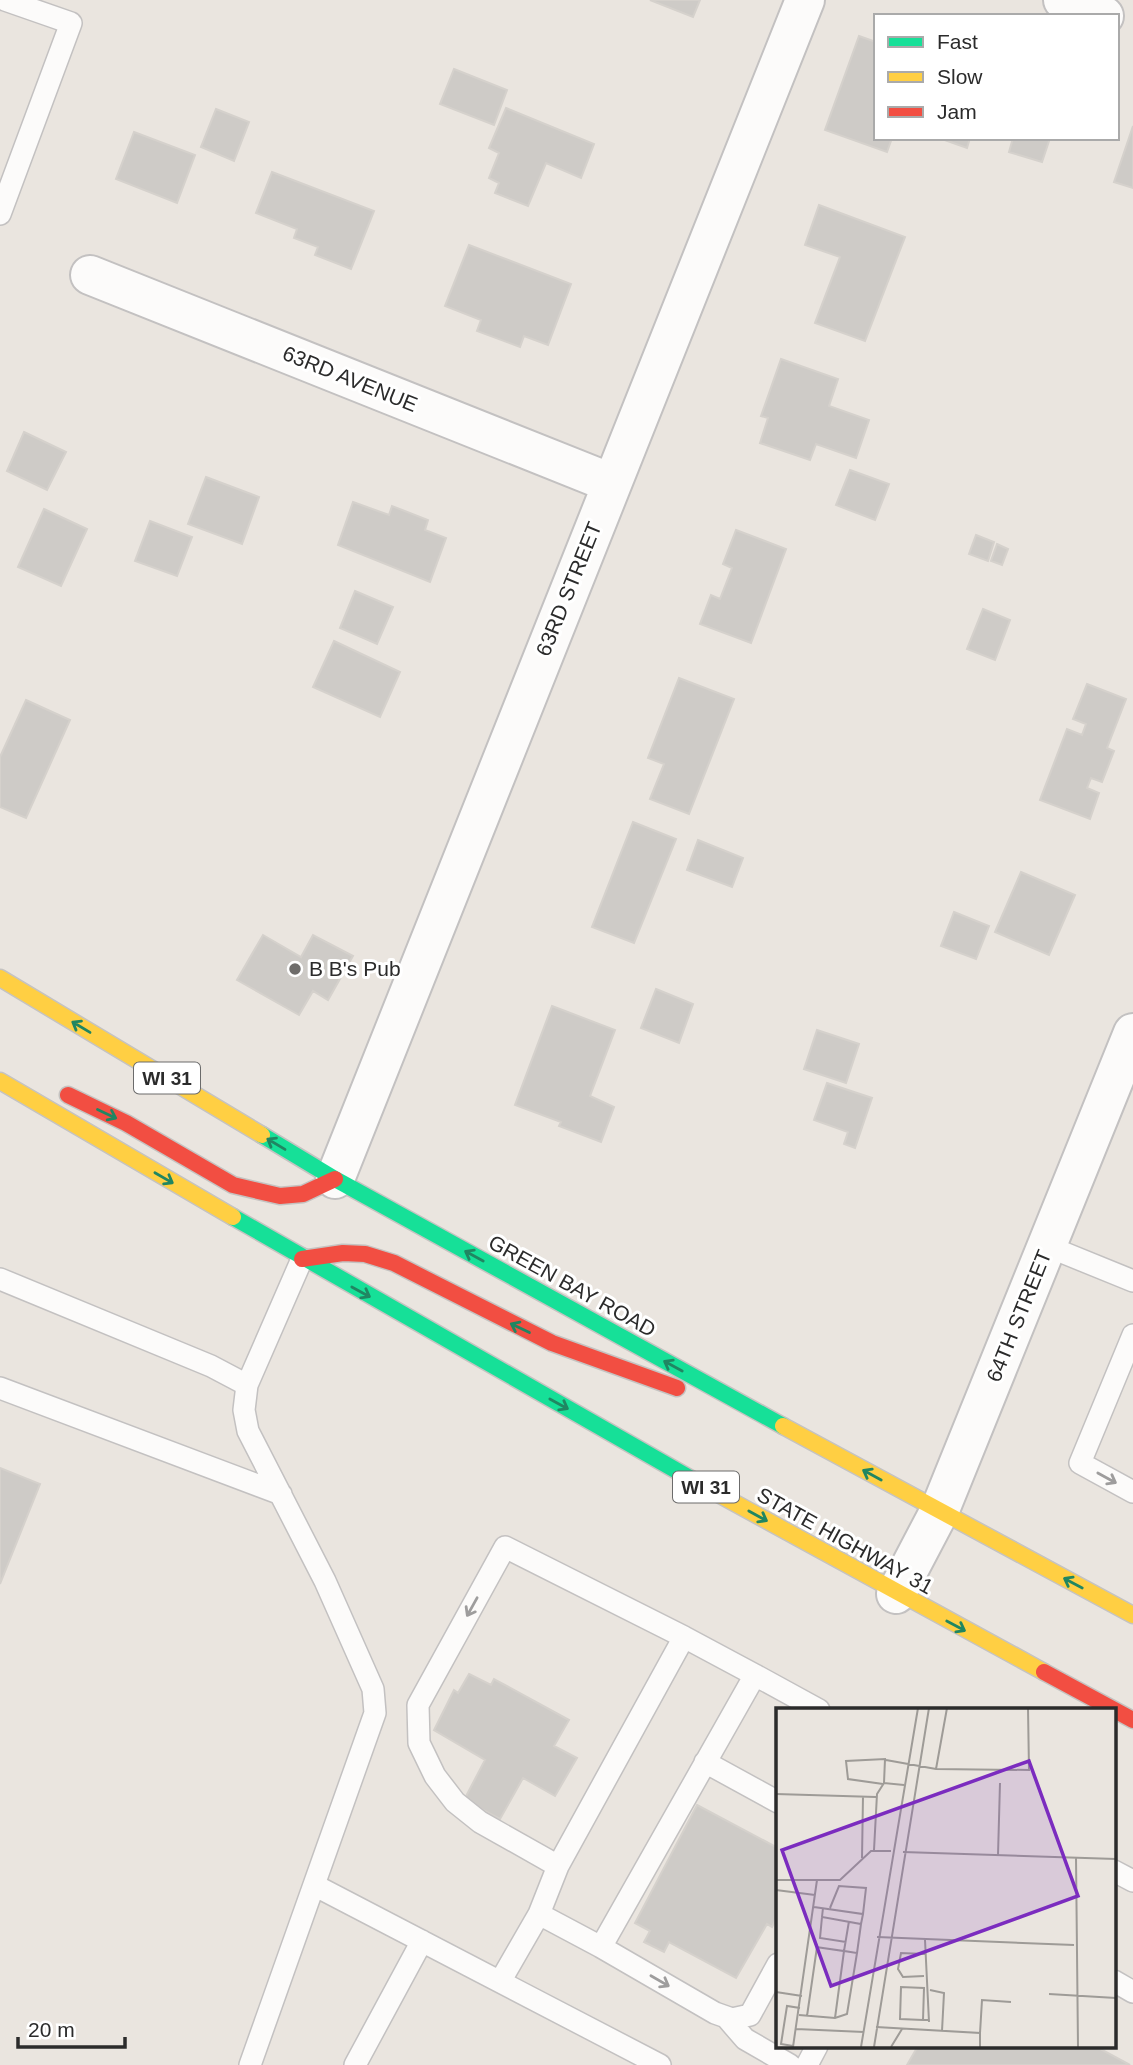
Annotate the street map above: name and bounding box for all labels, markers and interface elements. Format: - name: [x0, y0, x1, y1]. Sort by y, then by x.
- legend: [874, 14, 1119, 140]
- text: Fast: [937, 30, 978, 53]
- text: Slow: [937, 65, 983, 88]
- text: Jam: [937, 100, 977, 123]
- street label: 63RD AVENUE: [280, 341, 421, 416]
- street label: 63RD STREET: [531, 518, 606, 659]
- place label: B B's Pub: [309, 957, 401, 980]
- marker: B B's Pub: [287, 961, 303, 977]
- one-way arrow: [72, 1019, 92, 1033]
- road number: WI 31: [134, 1062, 200, 1094]
- one-way arrow: [96, 1108, 117, 1121]
- one-way arrow: [267, 1136, 287, 1150]
- one-way arrow: [154, 1171, 174, 1185]
- street label: GREEN BAY ROAD: [485, 1230, 660, 1341]
- street label: 64TH STREET: [982, 1246, 1055, 1385]
- one-way arrow: [464, 1249, 485, 1262]
- one-way arrow: [351, 1285, 371, 1299]
- one-way arrow: [510, 1320, 531, 1334]
- one-way arrow: [663, 1359, 684, 1372]
- one-way arrow: [549, 1397, 569, 1411]
- one-way arrow: [863, 1468, 883, 1482]
- road number: WI 31: [673, 1471, 739, 1502]
- one-way arrow: [1096, 1471, 1116, 1485]
- street label: STATE HIGHWAY 31: [753, 1483, 937, 1598]
- one-way arrow: [747, 1509, 767, 1523]
- one-way arrow: [1063, 1576, 1084, 1589]
- one-way arrow: [465, 1596, 478, 1617]
- one-way arrow: [946, 1620, 966, 1634]
- inset map: [776, 1708, 1116, 2048]
- one-way arrow: [650, 1974, 670, 1988]
- scale bar: [18, 2006, 124, 2050]
- text: 20 m: [28, 2018, 75, 2041]

